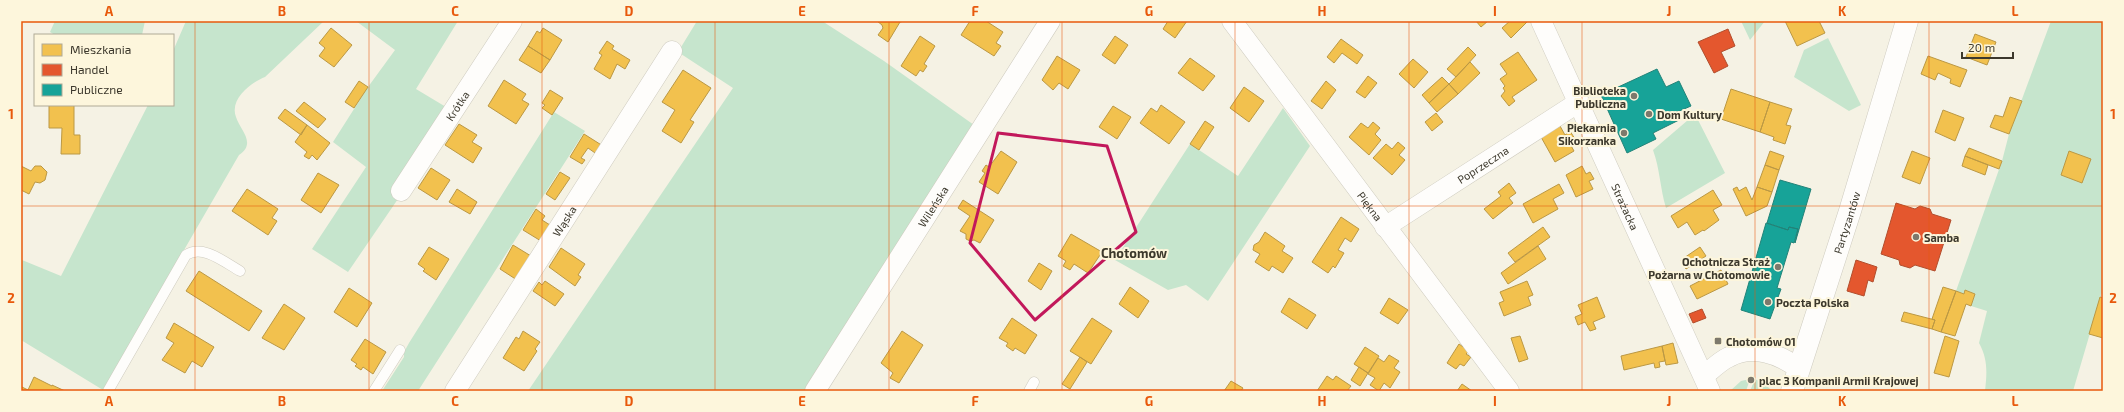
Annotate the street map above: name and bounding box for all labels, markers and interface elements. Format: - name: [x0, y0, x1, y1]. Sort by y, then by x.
- text: A: [105, 3, 114, 19]
- text: B: [278, 3, 286, 19]
- text: C: [451, 3, 459, 19]
- text: D: [625, 3, 634, 19]
- text: E: [798, 3, 806, 19]
- text: F: [971, 3, 979, 19]
- text: G: [1145, 3, 1153, 19]
- text: H: [1318, 3, 1327, 19]
- text: I: [1493, 3, 1497, 19]
- text: J: [1667, 3, 1671, 19]
- text: K: [1838, 3, 1847, 19]
- text: L: [2012, 3, 2019, 19]
- legend: [34, 34, 174, 106]
- scale bar: [1962, 34, 2013, 60]
- text: 20 m: [1968, 40, 1995, 54]
- text: Mieszkania: [70, 42, 131, 56]
- text: Handel: [70, 62, 109, 76]
- text: Publiczne: [70, 82, 123, 96]
- place label: Biblioteka Publiczna: [1573, 84, 1626, 110]
- street label: Krótka: [442, 88, 471, 123]
- marker: Biblioteka Publiczna: [1629, 91, 1639, 101]
- text: 1: [8, 106, 14, 122]
- text: 1: [2110, 106, 2116, 122]
- place label: Dom Kultury: [1657, 108, 1723, 122]
- marker: Dom Kultury: [1644, 109, 1654, 119]
- place label: Piekarnia Sikorzanka: [1558, 121, 1616, 147]
- marker: Piekarnia Sikorzanka: [1619, 128, 1629, 138]
- street label: Poprzeczna: [1454, 143, 1511, 185]
- street label: Strażacka: [1610, 181, 1642, 232]
- street label: Wileńska: [915, 183, 950, 229]
- street label: Piękna: [1355, 189, 1386, 223]
- street label: Partyzantów: [1830, 190, 1862, 255]
- street label: Wąska: [549, 203, 578, 238]
- place label: Samba: [1924, 231, 1959, 244]
- marker: Samba: [1911, 232, 1921, 242]
- district label: Chotomów: [1101, 245, 1167, 261]
- place label: Ochotnicza Straż Pożarna w Chotomowie: [1648, 255, 1770, 281]
- marker: Ochotnicza Straż Pożarna w Chotomowie: [1773, 262, 1783, 272]
- text: 2: [7, 290, 15, 306]
- text: 2: [2109, 290, 2117, 306]
- place label: Poczta Polska: [1776, 296, 1849, 309]
- marker: Poczta Polska: [1763, 297, 1773, 307]
- place label: Chotomów 01: [1726, 335, 1796, 348]
- marker: Chotomów 01: [1713, 336, 1723, 346]
- place label: plac 3 Kompanii Armii Krajowej: [1759, 374, 1919, 388]
- marker: plac 3 Kompanii Armii Krajowej: [1746, 375, 1756, 385]
- text: A: [105, 393, 114, 409]
- text: B: [278, 393, 286, 409]
- text: C: [451, 393, 459, 409]
- text: D: [625, 393, 634, 409]
- text: E: [798, 393, 806, 409]
- text: F: [971, 393, 979, 409]
- text: G: [1145, 393, 1153, 409]
- text: H: [1318, 393, 1327, 409]
- text: I: [1493, 393, 1497, 409]
- text: J: [1667, 393, 1671, 409]
- text: K: [1838, 393, 1847, 409]
- text: L: [2012, 393, 2019, 409]

